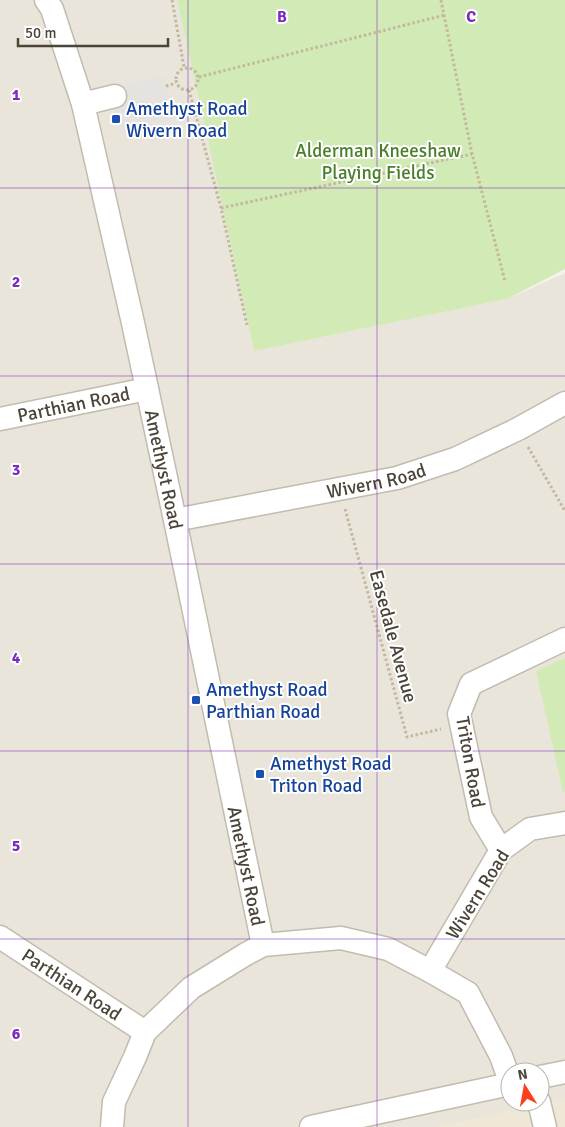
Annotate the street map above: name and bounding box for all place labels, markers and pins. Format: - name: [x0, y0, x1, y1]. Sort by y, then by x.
- place label: Amethyst Road Wivern Road: [126, 97, 248, 143]
- marker: Amethyst Road Wivern Road: [110, 113, 122, 125]
- place label: Amethyst Road Parthian Road: [206, 678, 328, 724]
- marker: Amethyst Road Parthian Road: [190, 694, 202, 706]
- place label: Amethyst Road Triton Road: [270, 752, 392, 798]
- marker: Amethyst Road Triton Road: [254, 768, 266, 780]

